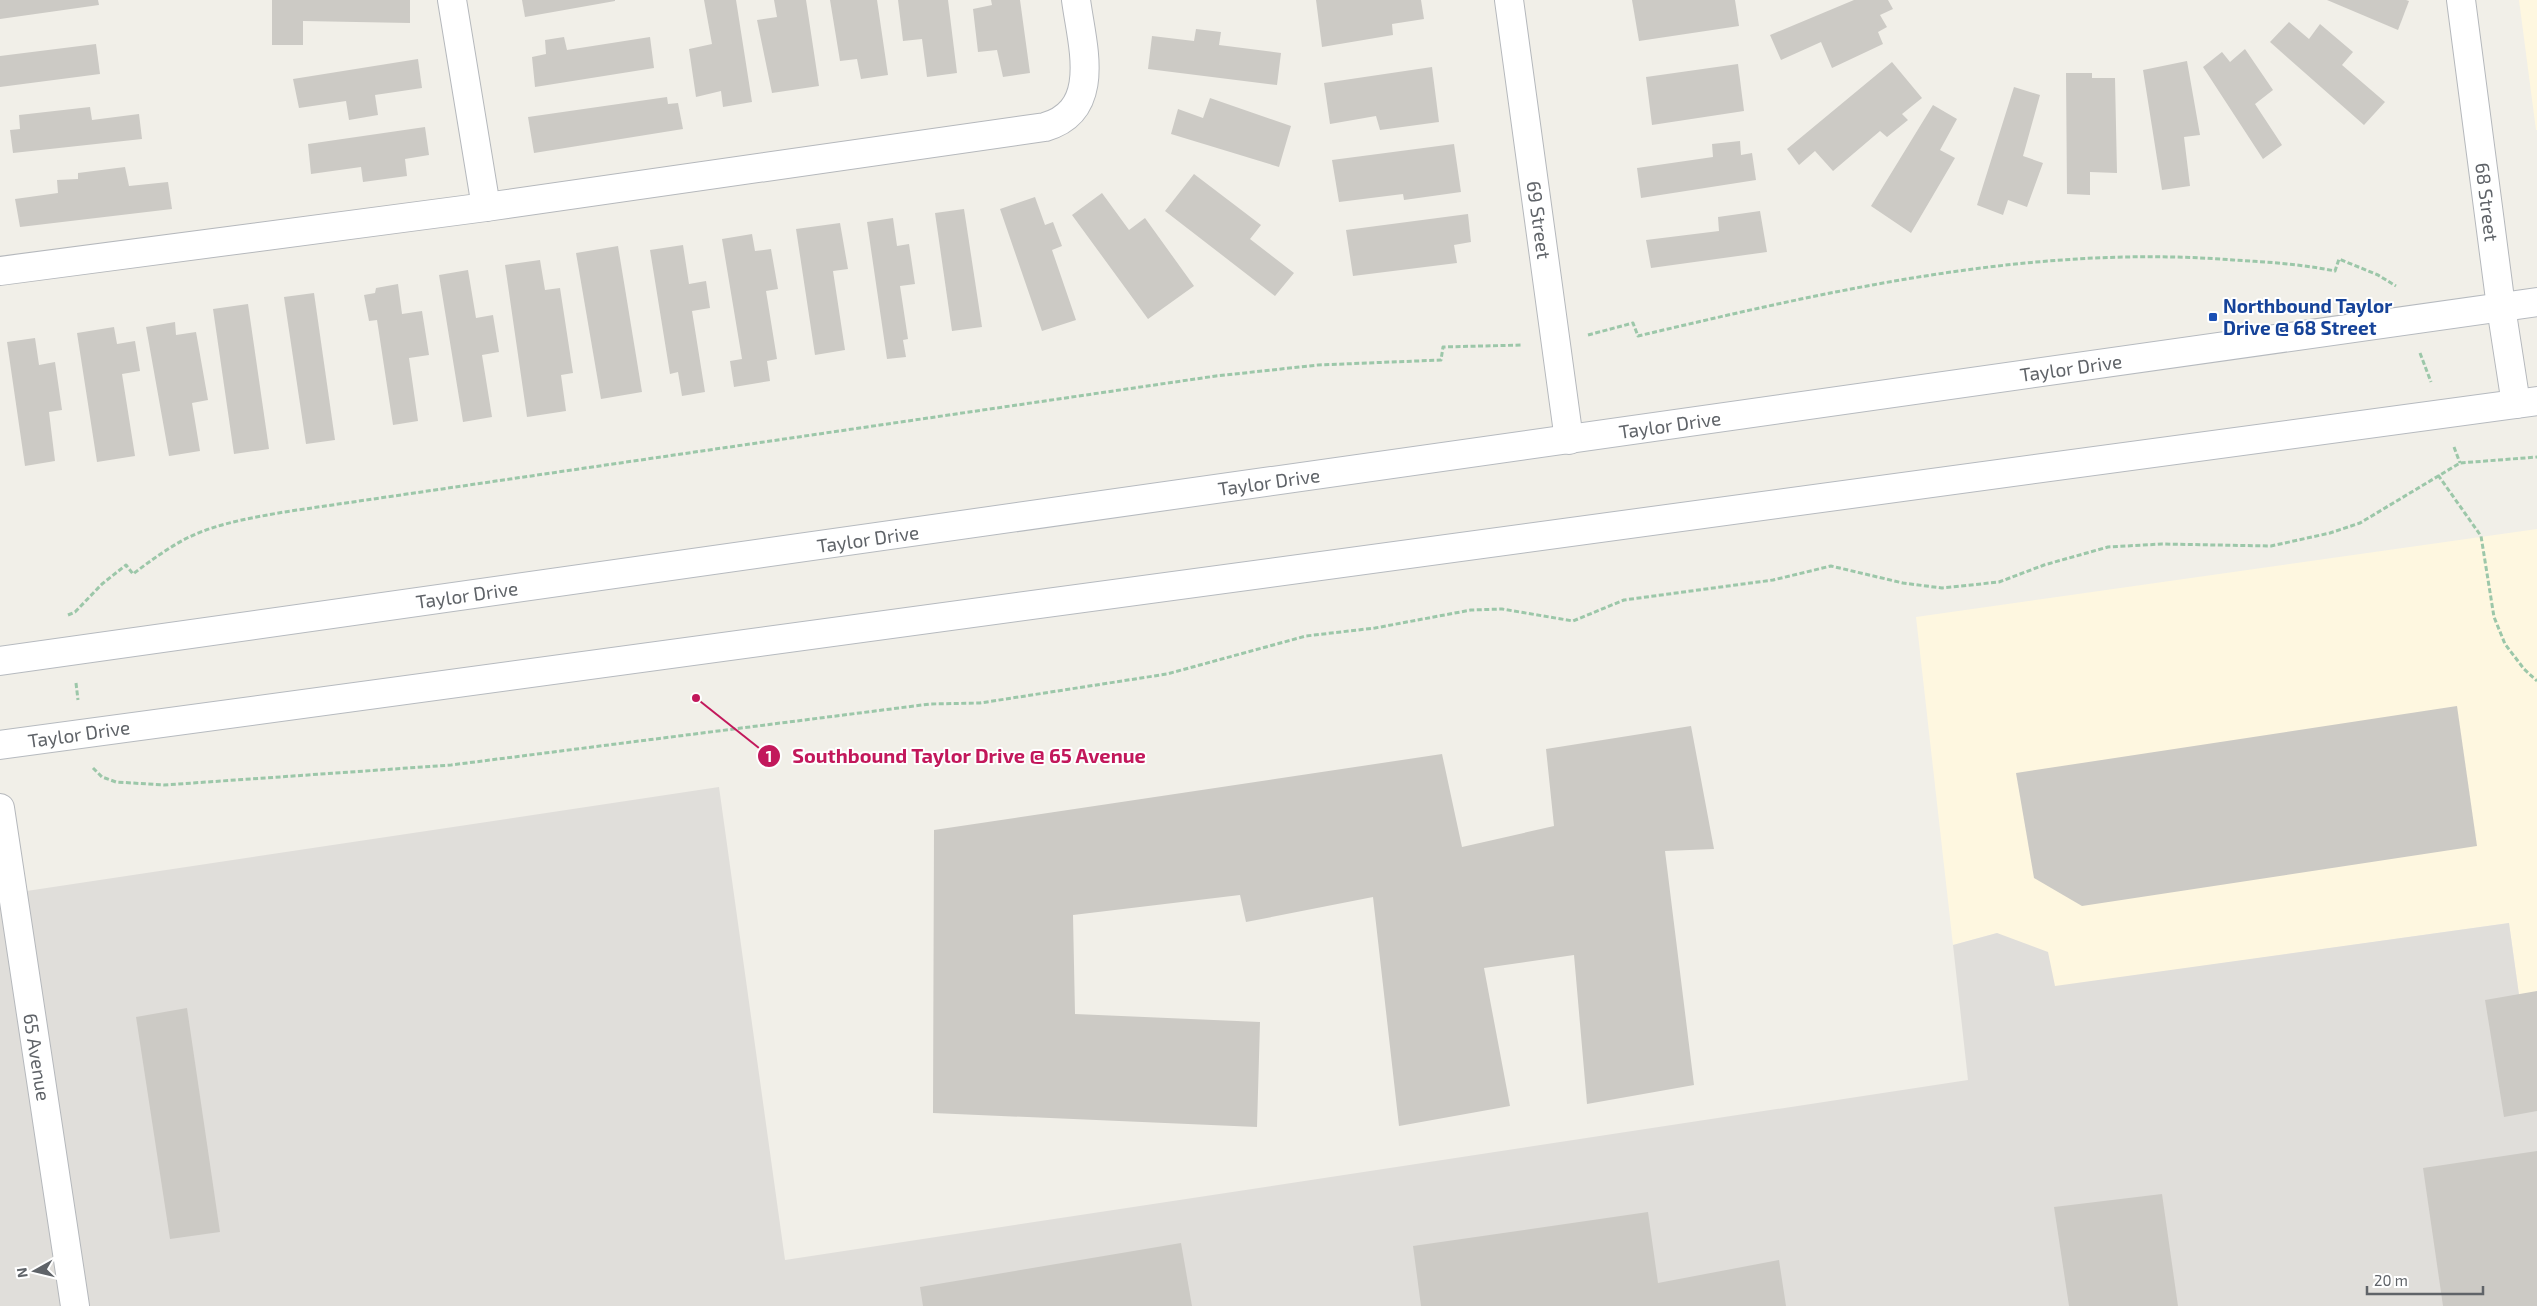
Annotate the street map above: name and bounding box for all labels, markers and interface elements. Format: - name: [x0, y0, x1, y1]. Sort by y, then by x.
- street label: 68 Street: [2471, 161, 2504, 243]
- street label: 69 Street: [1523, 179, 1556, 261]
- place label: Northbound Taylor Drive @ 68 Street: [2223, 294, 2392, 339]
- marker: Northbound Taylor Drive @ 68 Street: [2207, 311, 2219, 323]
- street label: Taylor Drive: [2018, 349, 2123, 386]
- street label: Taylor Drive: [1617, 406, 1722, 443]
- street label: Taylor Drive: [1216, 463, 1321, 500]
- street label: Taylor Drive: [815, 520, 920, 557]
- street label: Taylor Drive: [414, 576, 519, 613]
- street label: Taylor Drive: [26, 715, 131, 752]
- callout: Southbound Taylor Drive @ 65 Avenue: [757, 739, 1157, 774]
- text: Southbound Taylor Drive @ 65 Avenue: [792, 743, 1146, 768]
- text: 1: [766, 747, 772, 765]
- street label: 65 Avenue: [19, 1011, 56, 1102]
- north arrow: [10, 1246, 60, 1296]
- scale bar: [2367, 1264, 2483, 1296]
- text: N: [13, 1267, 31, 1279]
- text: 20 m: [2374, 1271, 2408, 1289]

